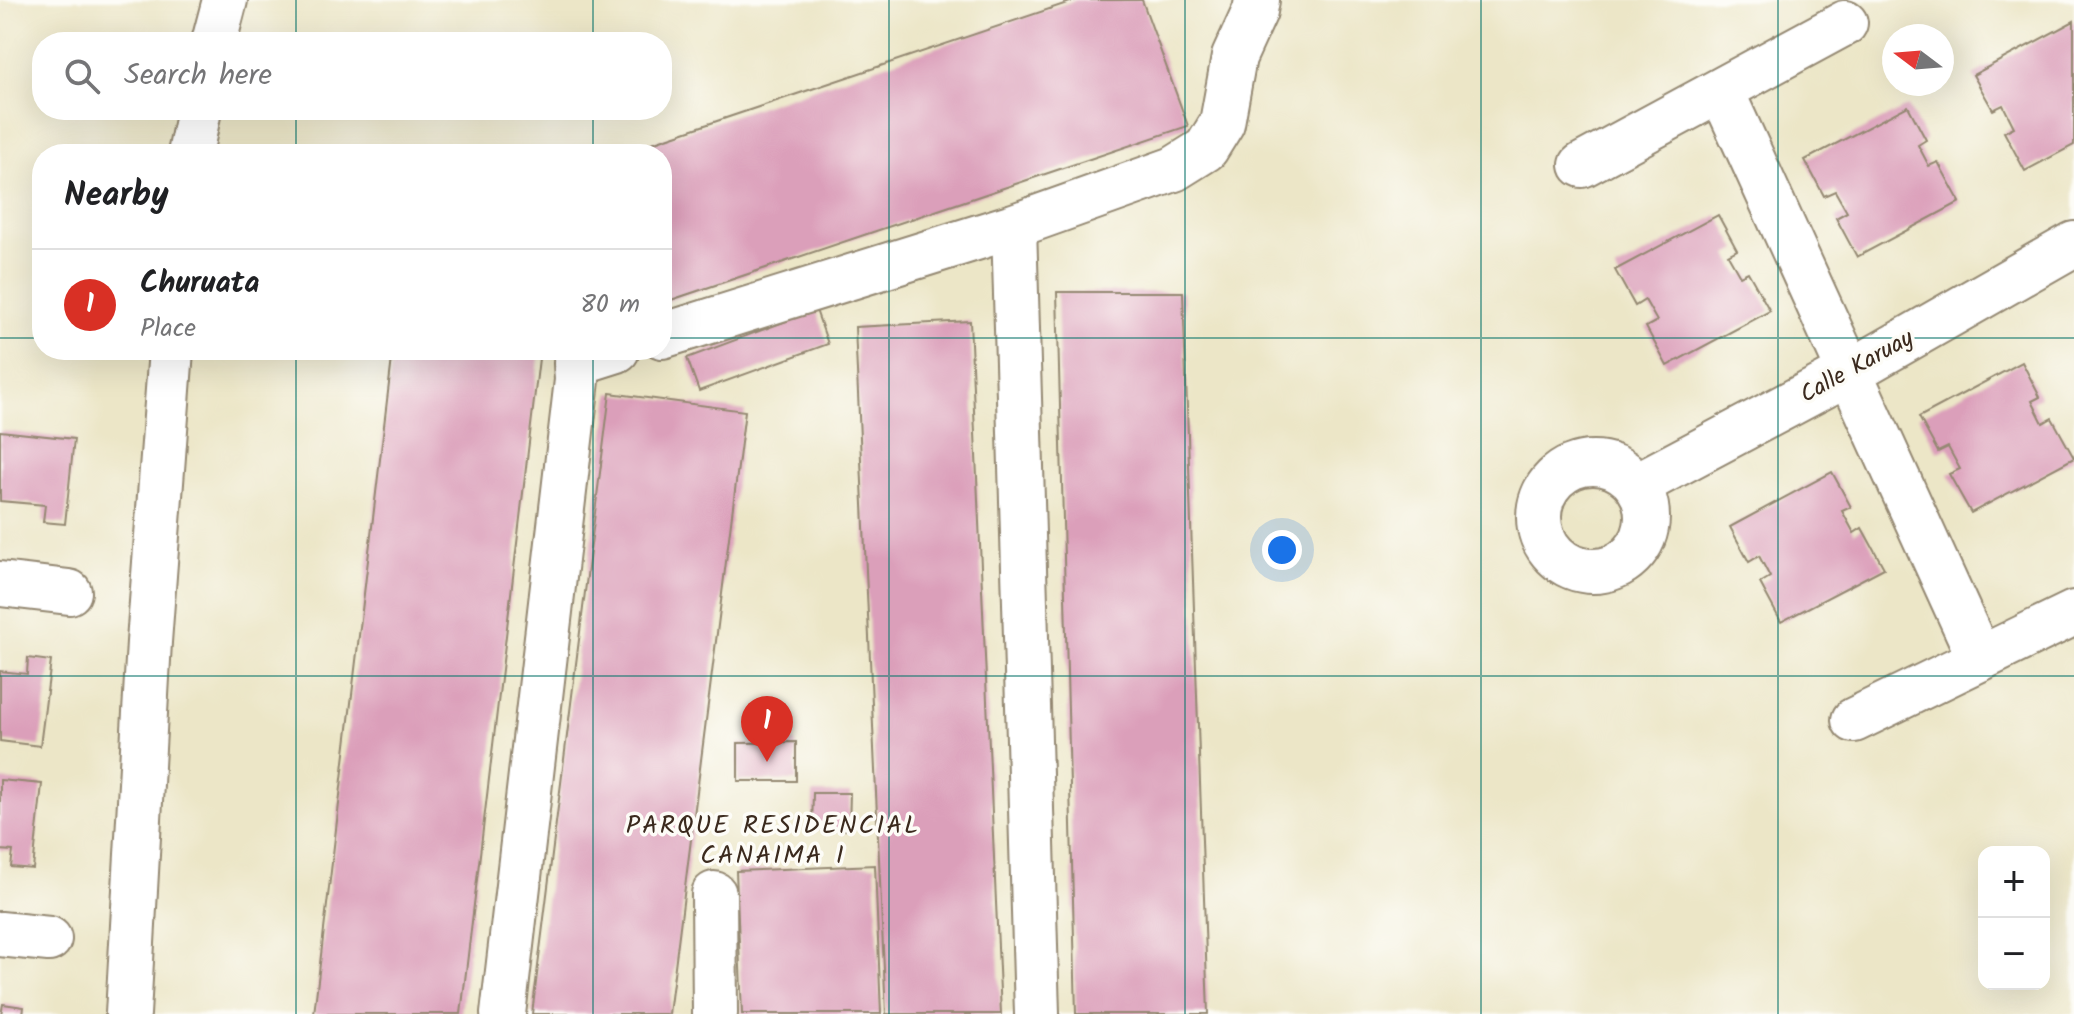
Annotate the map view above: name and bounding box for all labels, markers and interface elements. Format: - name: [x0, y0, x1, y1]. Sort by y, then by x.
- north arrow: [1882, 24, 1954, 96]
- search box: [32, 32, 672, 120]
- text: Search here: [124, 52, 272, 100]
- icon: search: [60, 54, 104, 98]
- text: Nearby: [64, 169, 169, 223]
- text: Churuata: [140, 260, 260, 308]
- text: 1: [86, 284, 94, 326]
- text: 80 m: [580, 284, 640, 326]
- text: Place: [140, 308, 196, 350]
- street label: Calle Karuay: [1793, 319, 1922, 414]
- your location: [1262, 530, 1302, 570]
- pin: 1: [741, 696, 793, 762]
- district label: PARQUE RESIDENCIAL CANAIMA I: [626, 805, 920, 877]
- map controls: [1978, 846, 2050, 990]
- button: +: [1978, 846, 2050, 918]
- button: −: [1978, 918, 2050, 990]

